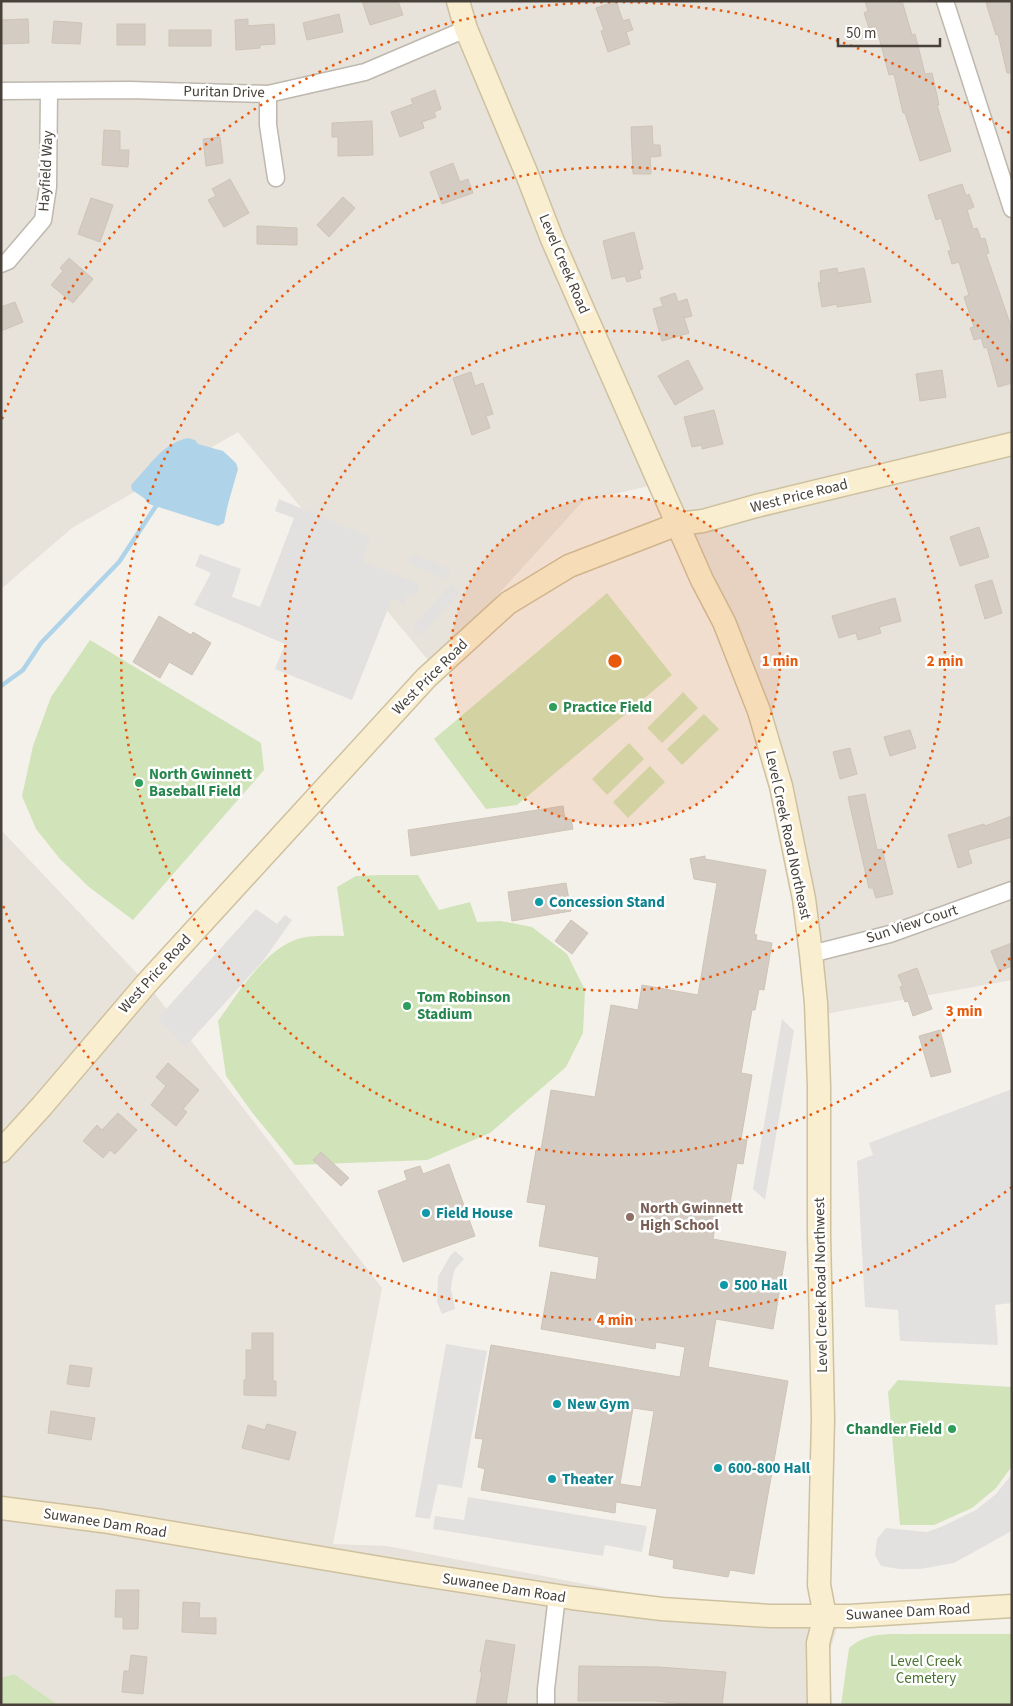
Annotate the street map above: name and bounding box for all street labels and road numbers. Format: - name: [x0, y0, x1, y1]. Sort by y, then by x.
- street label: Puritan Drive: [183, 81, 265, 103]
- street label: Hayfield Way: [33, 130, 59, 212]
- street label: Level Creek Road: [533, 211, 595, 317]
- street label: West Price Road: [748, 474, 850, 518]
- street label: West Price Road: [387, 634, 473, 720]
- street label: Level Creek Road Northeast: [760, 749, 816, 921]
- street label: Sun View Court: [863, 899, 961, 949]
- street label: West Price Road: [114, 930, 196, 1018]
- street label: Level Creek Road Northwest: [809, 1197, 833, 1373]
- street label: Suwanee Dam Road: [42, 1503, 168, 1543]
- street label: Suwanee Dam Road: [441, 1568, 567, 1608]
- street label: Suwanee Dam Road: [845, 1598, 971, 1626]

